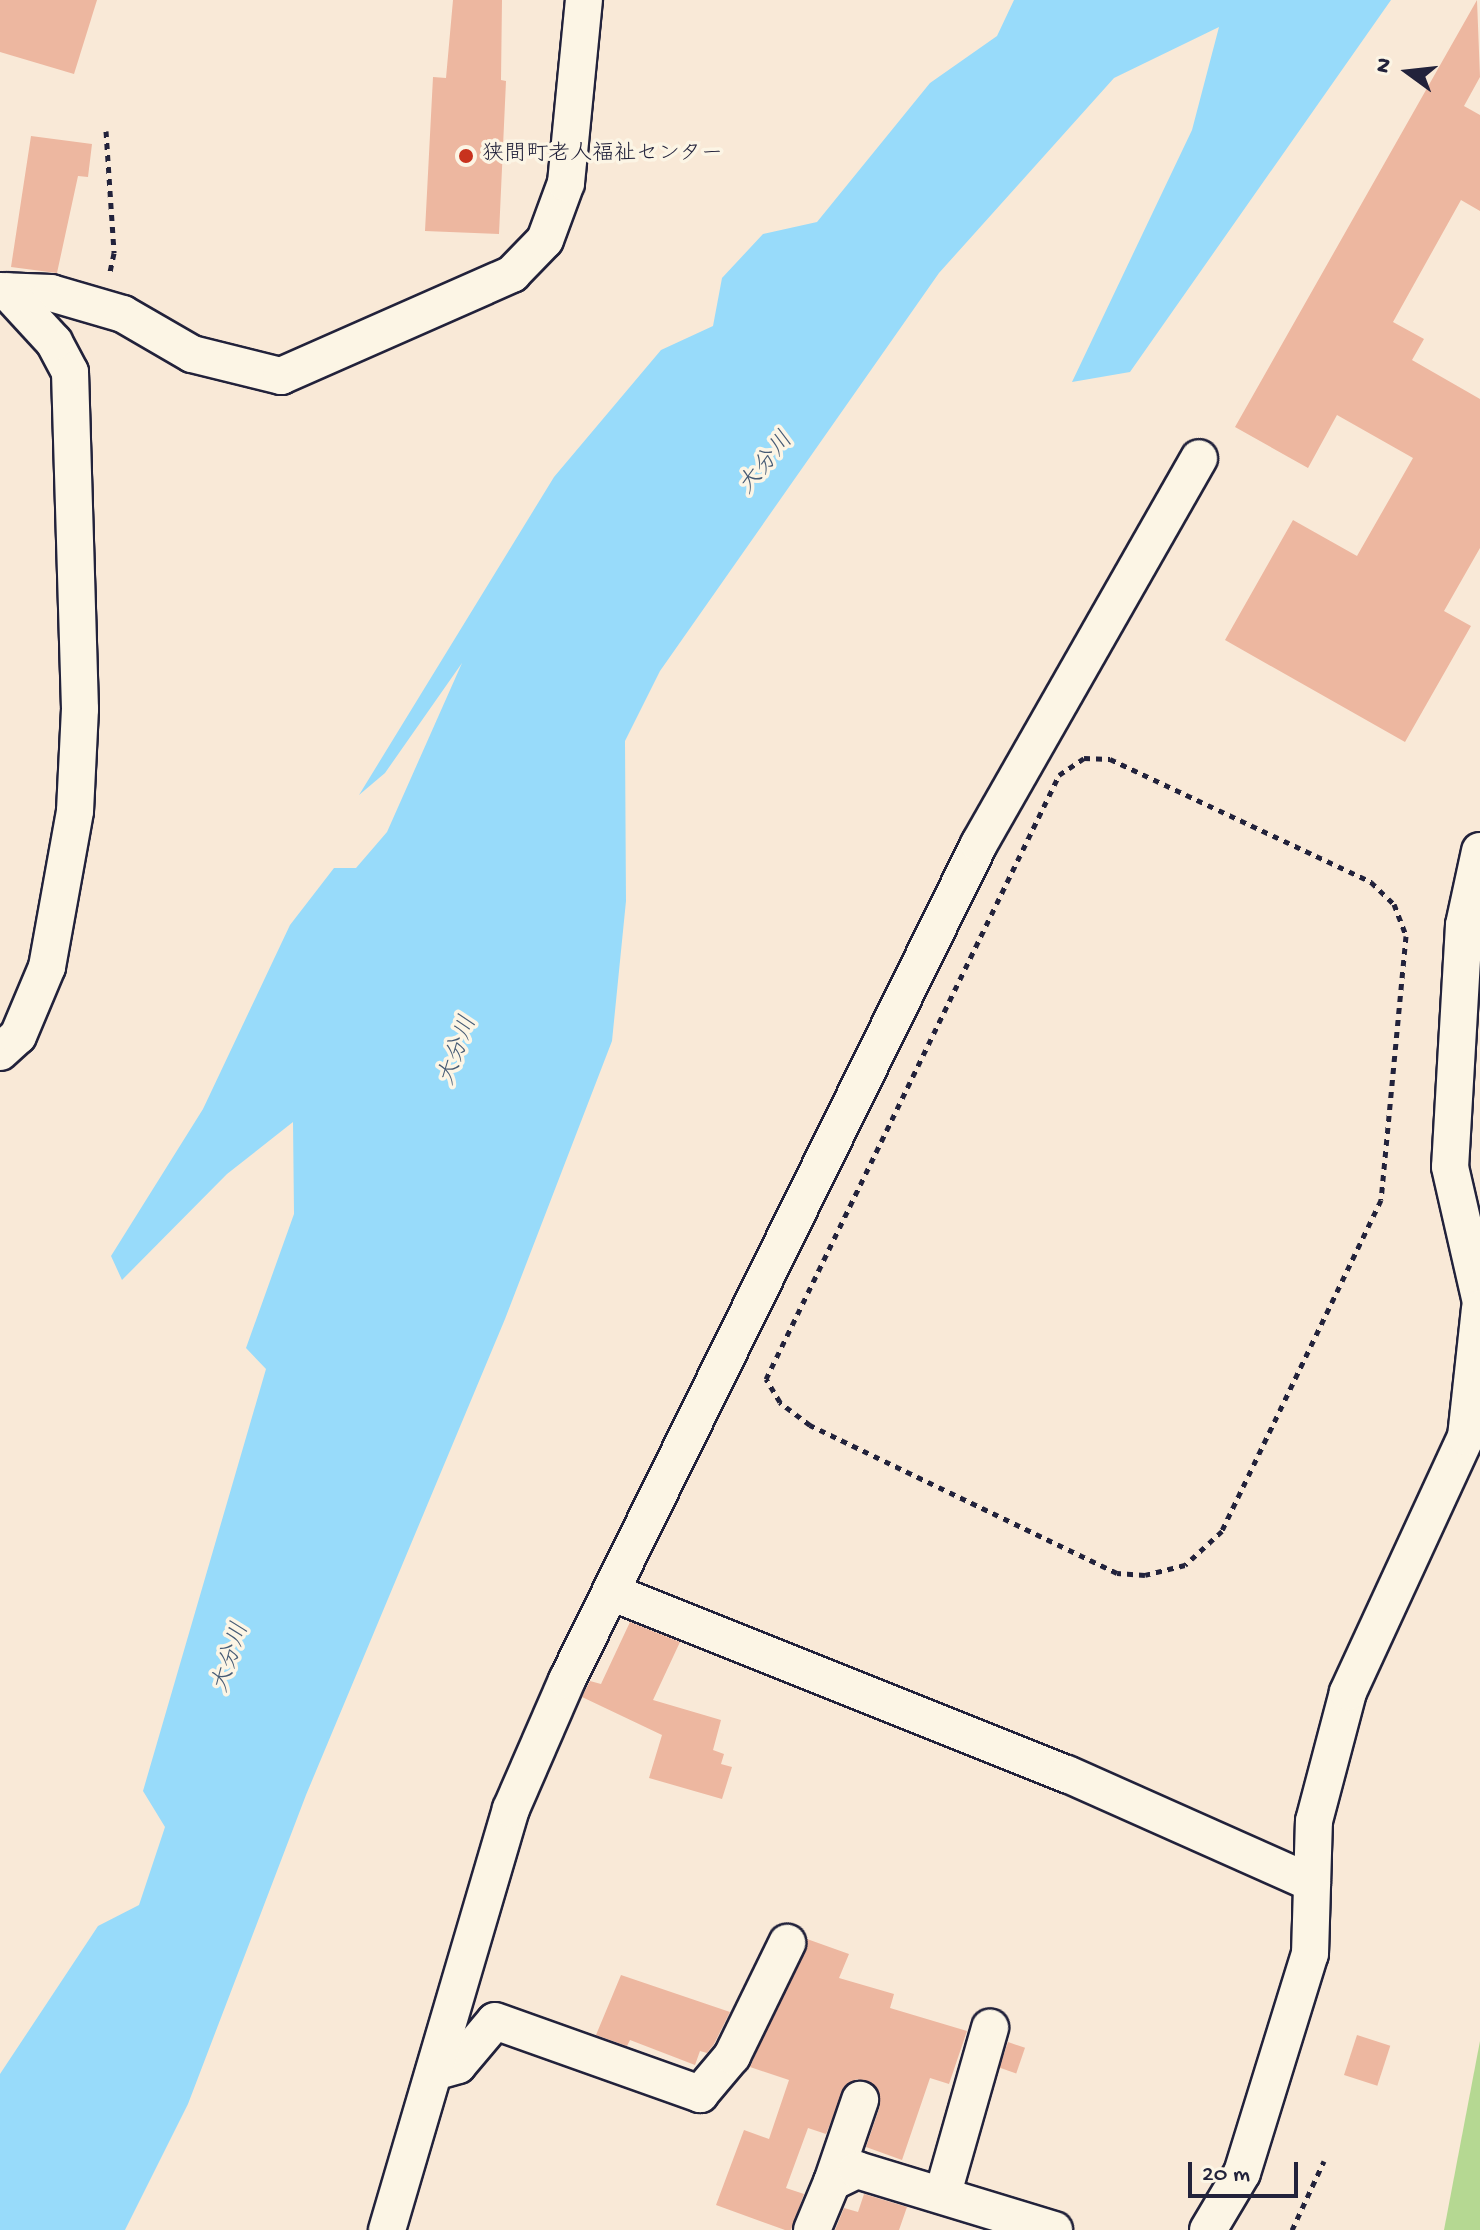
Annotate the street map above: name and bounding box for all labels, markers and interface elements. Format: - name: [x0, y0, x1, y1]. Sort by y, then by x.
- north arrow: [1368, 32, 1448, 112]
- text: N: [1370, 55, 1399, 76]
- place label: 狭間町老人福祉センター: [482, 143, 724, 169]
- marker: 狭間町老人福祉センター: [457, 147, 475, 165]
- water label: 大分川: [733, 427, 801, 501]
- water label: 大分川: [433, 1012, 485, 1090]
- water label: 大分川: [207, 1619, 257, 1697]
- scale bar: [1192, 2146, 1302, 2196]
- text: 20 m: [1202, 2161, 1250, 2190]

